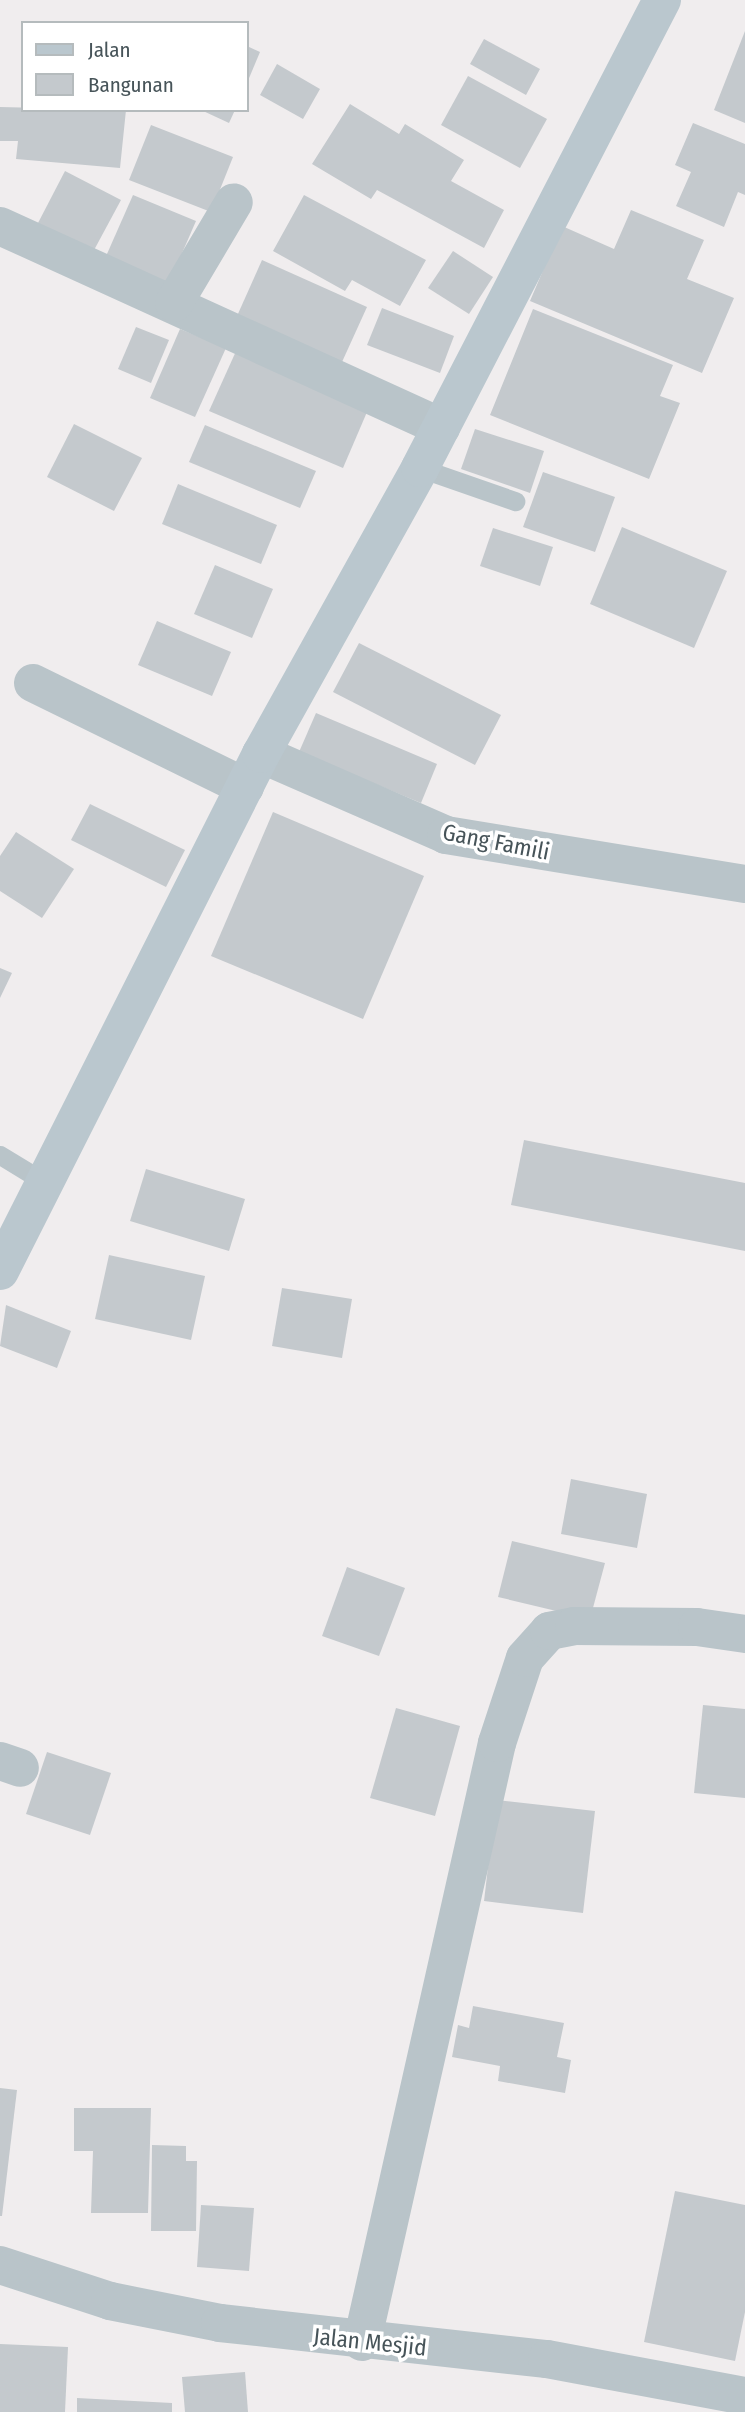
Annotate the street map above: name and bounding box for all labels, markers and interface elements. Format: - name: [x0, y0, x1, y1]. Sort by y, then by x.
- legend: [21, 21, 248, 112]
- text: Jalan: [88, 37, 131, 63]
- text: Bangunan: [88, 72, 174, 98]
- street label: Gang Famili: [440, 818, 552, 866]
- street label: Jalan Mesjid: [312, 2322, 428, 2362]

